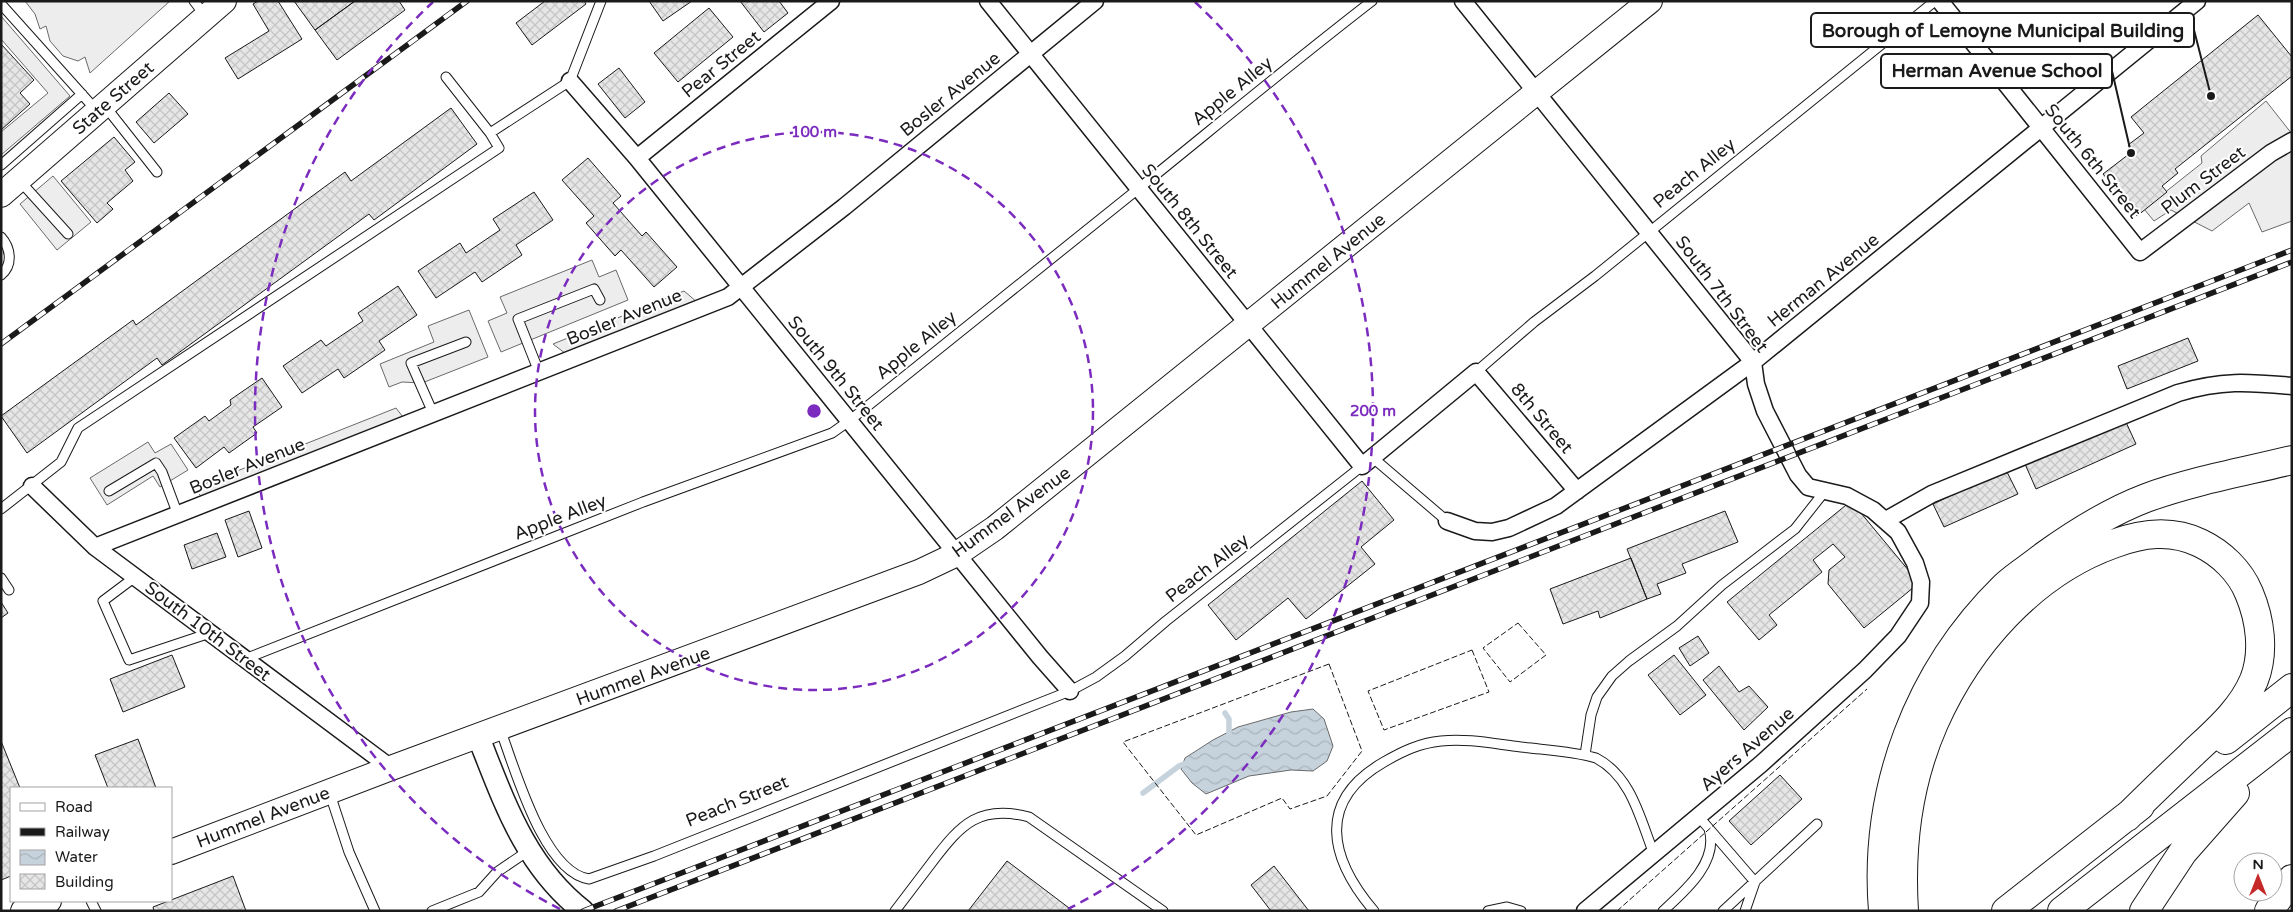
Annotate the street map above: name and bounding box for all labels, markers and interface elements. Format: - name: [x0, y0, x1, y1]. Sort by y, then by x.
- callout: Borough of Lemoyne Municipal Building: [1811, 13, 2194, 47]
- text: Borough of Lemoyne Municipal Building: [1822, 20, 2184, 43]
- street label: Pear Street: [677, 25, 765, 102]
- street label: Bosler Avenue: [895, 47, 1005, 141]
- street label: Apple Alley: [1187, 52, 1277, 130]
- callout: Herman Avenue School: [1881, 54, 2112, 88]
- street label: State Street: [68, 57, 158, 139]
- text: Herman Avenue School: [1892, 60, 2102, 82]
- street label: South 6th Street: [2040, 99, 2146, 223]
- text: 100 m: [791, 123, 837, 141]
- street label: Peach Alley: [1648, 133, 1740, 213]
- street label: Plum Street: [2156, 141, 2250, 219]
- street label: South 8th Street: [1137, 159, 1243, 283]
- street label: Hummel Avenue: [1266, 208, 1390, 314]
- street label: Herman Avenue: [1763, 228, 1883, 332]
- street label: South 7th Street: [1671, 231, 1773, 357]
- street label: Bosler Avenue: [563, 284, 685, 350]
- street label: Apple Alley: [871, 306, 961, 384]
- street label: South 9th Street: [783, 311, 889, 435]
- street label: 8th Street: [1506, 378, 1578, 458]
- centre of rings: [805, 402, 823, 420]
- text: 200 m: [1350, 402, 1396, 420]
- street label: Bosler Avenue: [186, 433, 308, 499]
- street label: Hummel Avenue: [947, 462, 1075, 562]
- street label: Apple Alley: [511, 489, 610, 545]
- street label: Peach Alley: [1161, 529, 1253, 607]
- street label: South 10th Street: [141, 576, 275, 686]
- street label: Hummel Avenue: [573, 642, 713, 710]
- street label: Ayers Avenue: [1696, 702, 1798, 796]
- street label: Peach Street: [682, 770, 792, 832]
- street label: Hummel Avenue: [193, 781, 333, 853]
- legend: [10, 787, 172, 902]
- text: Road: [55, 798, 93, 816]
- text: Railway: [55, 823, 110, 841]
- text: Water: [55, 848, 98, 866]
- north arrow: [2233, 852, 2283, 902]
- text: N: [2252, 856, 2264, 873]
- text: Building: [55, 873, 114, 891]

